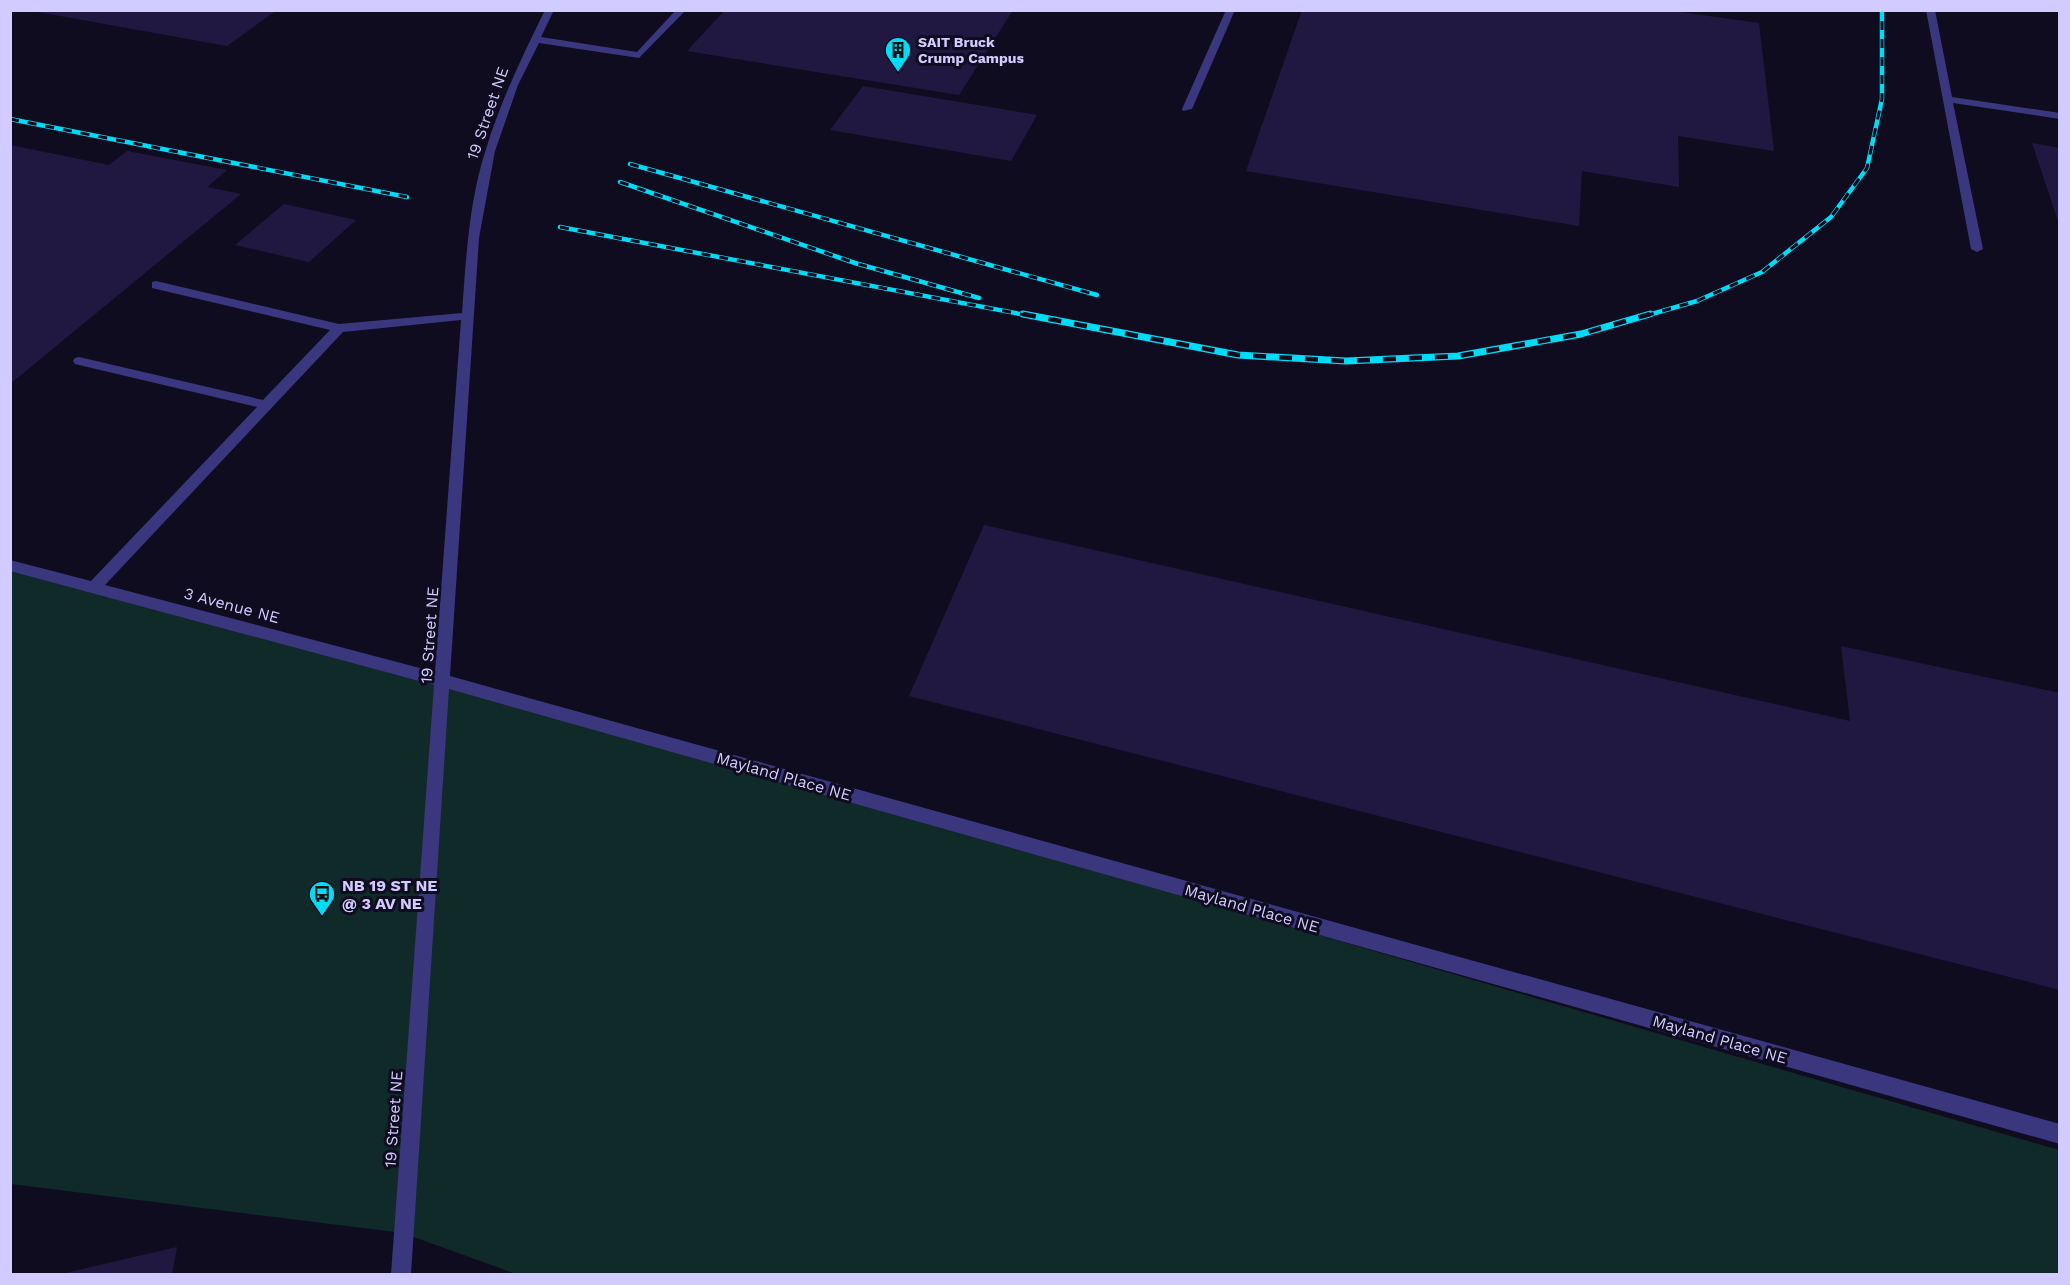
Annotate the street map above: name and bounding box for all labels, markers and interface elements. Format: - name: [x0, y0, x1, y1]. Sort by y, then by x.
- place label: SAIT Bruck Crump Campus: [918, 34, 1024, 66]
- building icon: SAIT Bruck Crump Campus: [883, 35, 913, 73]
- street label: 19 Street NE: [463, 64, 512, 162]
- street label: 3 Avenue NE: [182, 584, 282, 627]
- street label: 19 Street NE: [417, 586, 442, 684]
- street label: Mayland Place NE: [714, 748, 853, 805]
- place label: NB 19 ST NE @ 3 AV NE: [342, 876, 437, 913]
- bus stop icon: NB 19 ST NE @ 3 AV NE: [307, 879, 337, 917]
- street label: Mayland Place NE: [1182, 880, 1321, 937]
- street label: Mayland Place NE: [1650, 1011, 1789, 1068]
- street label: 19 Street NE: [381, 1070, 406, 1168]

